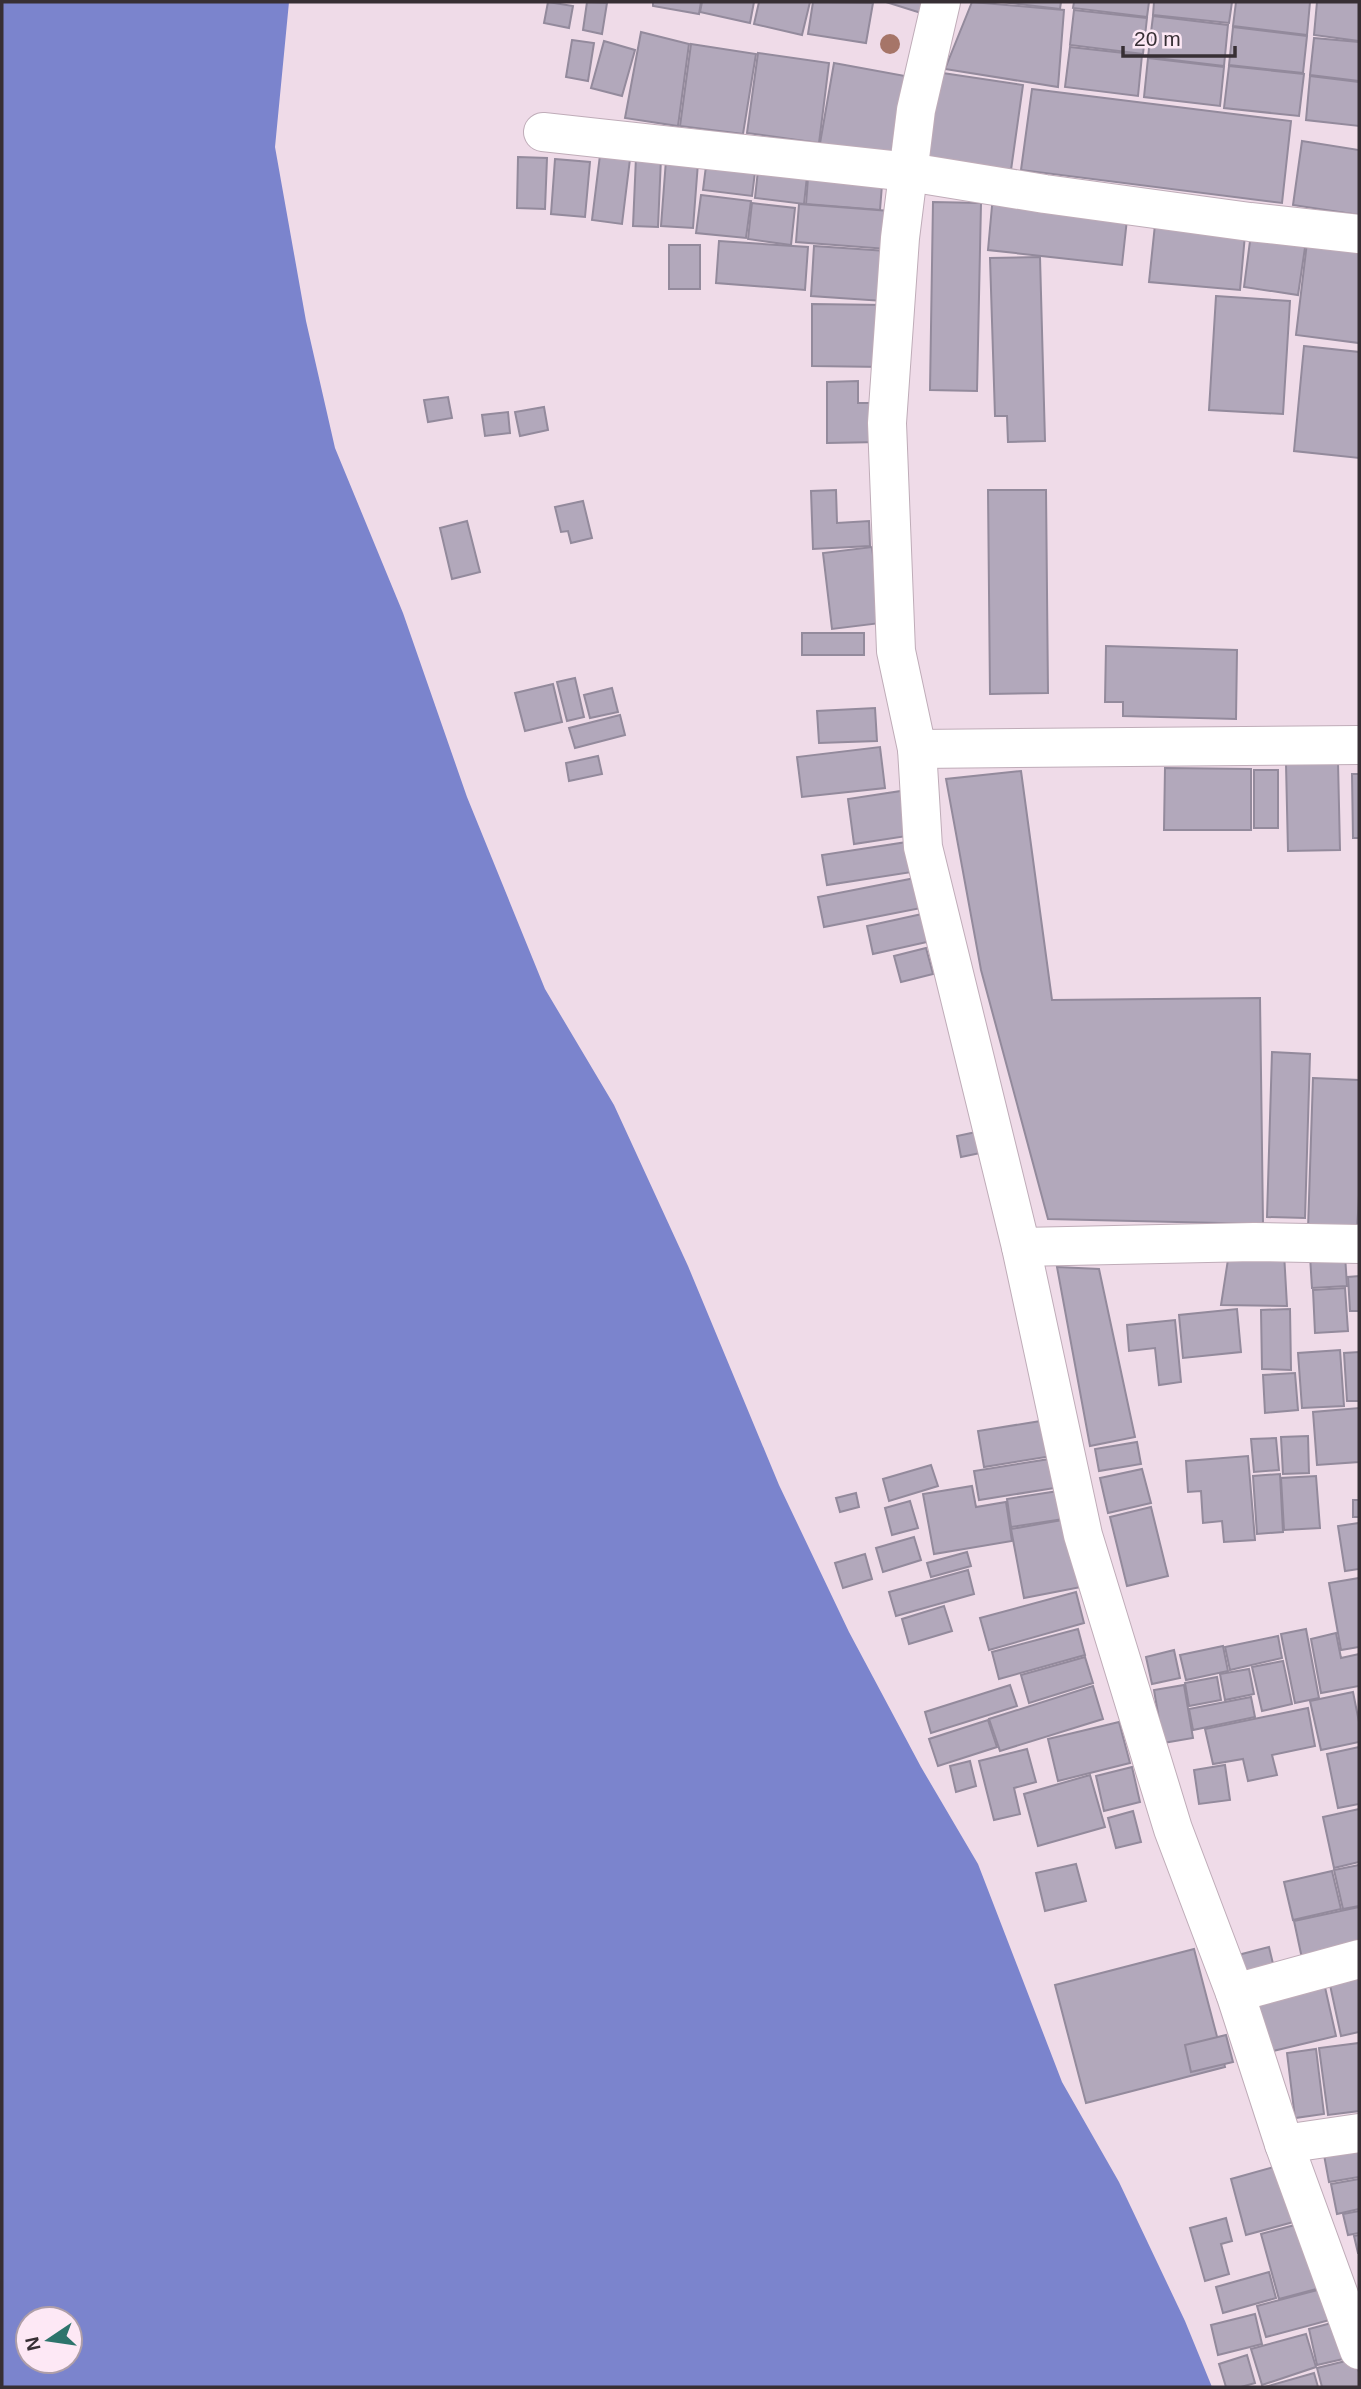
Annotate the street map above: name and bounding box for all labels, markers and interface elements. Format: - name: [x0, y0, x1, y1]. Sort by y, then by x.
- scale bar: [1123, 14, 1235, 58]
- text: 20 m: [1134, 27, 1181, 50]
- north arrow: [14, 2305, 84, 2375]
- text: N: [21, 2335, 45, 2353]

